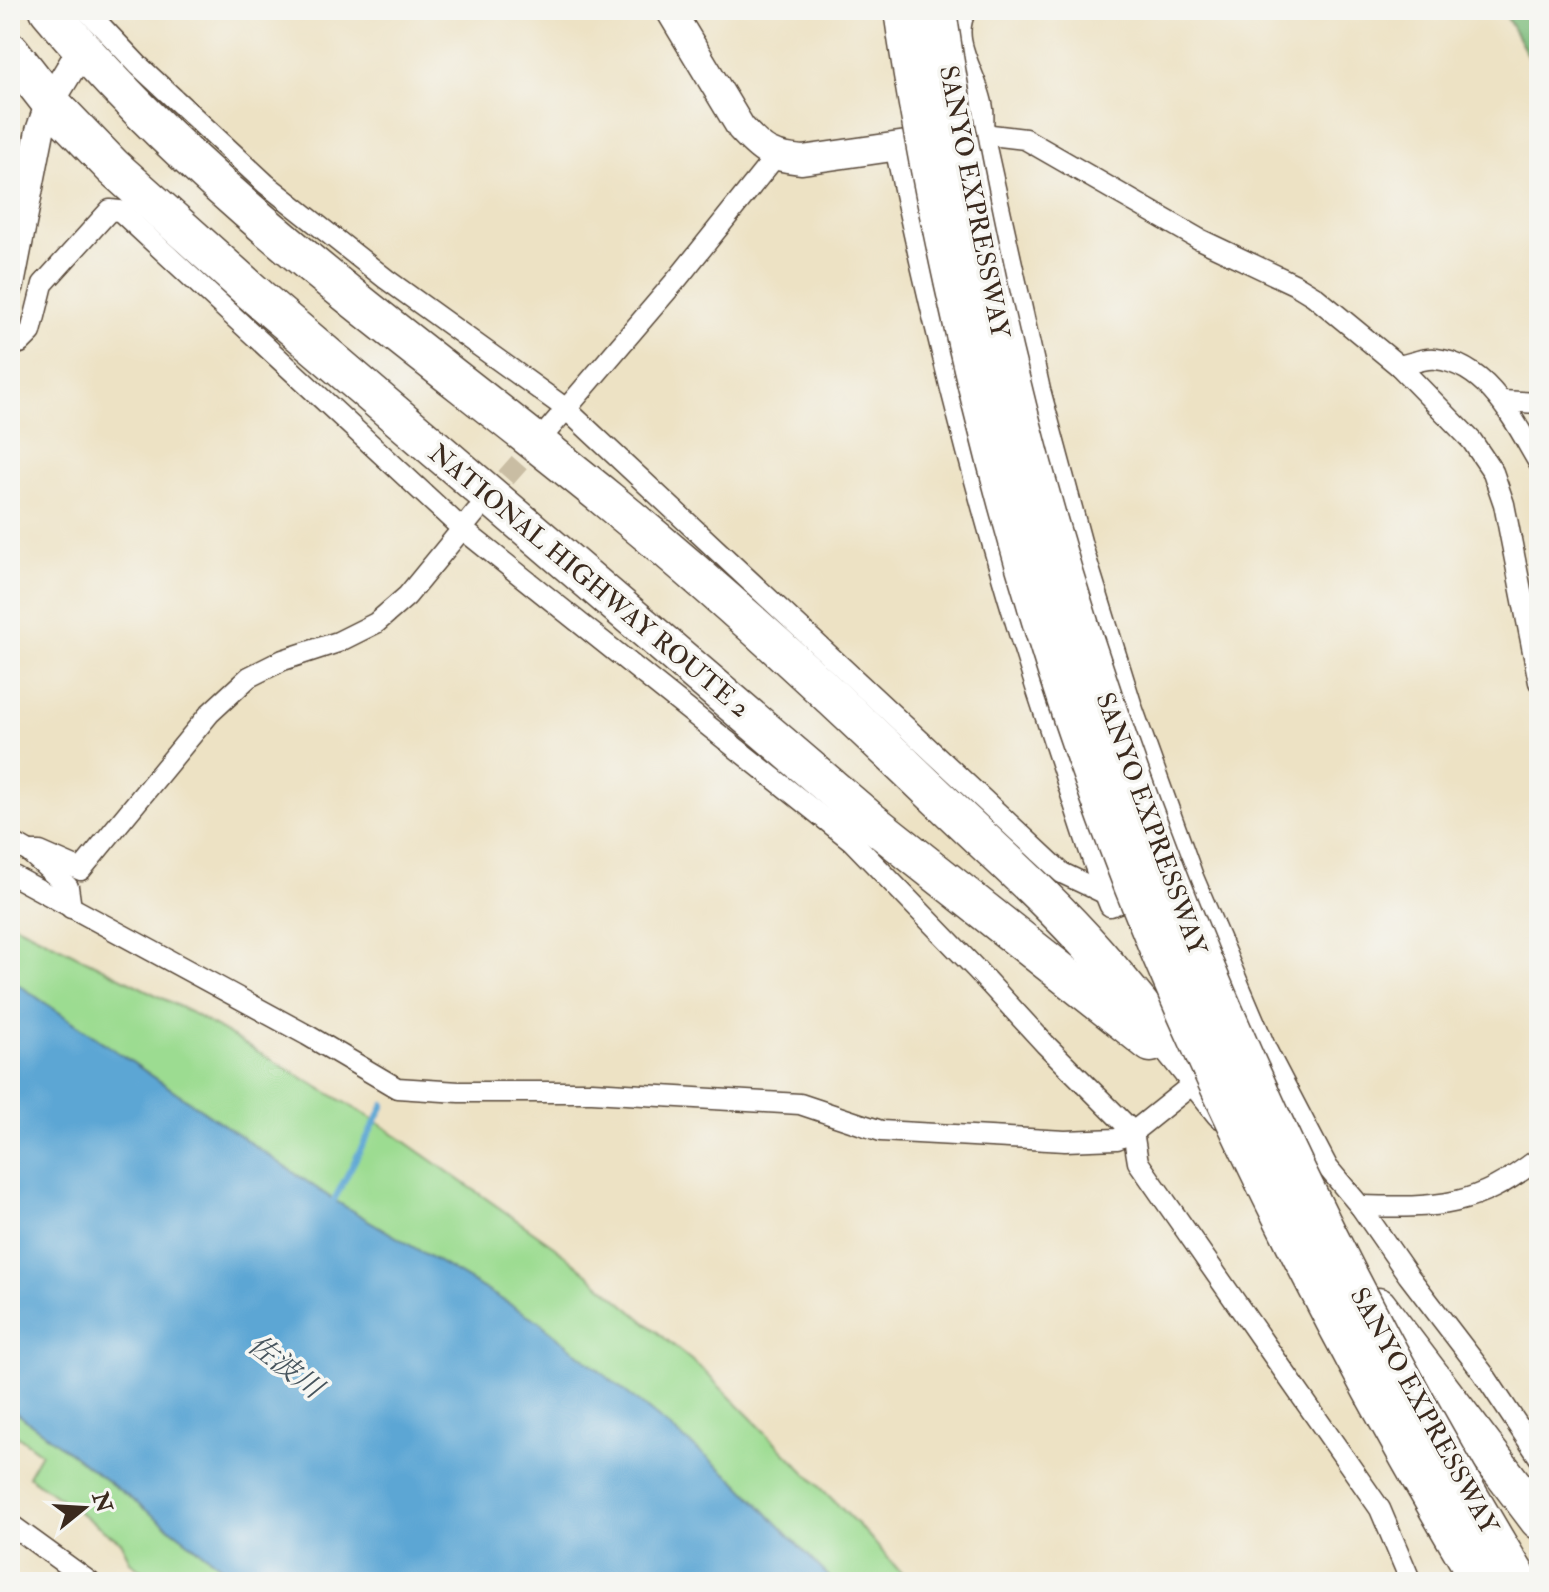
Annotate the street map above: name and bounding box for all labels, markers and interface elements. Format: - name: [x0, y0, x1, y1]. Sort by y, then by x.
- street label: SANYO EXPRESSWAY: [932, 63, 1016, 342]
- street label: NATIONAL HIGHWAY ROUTE 2: [422, 437, 756, 725]
- street label: SANYO EXPRESSWAY: [1089, 688, 1214, 961]
- street label: SANYO EXPRESSWAY: [1343, 1282, 1506, 1541]
- water label: 佐波川: [241, 1328, 331, 1408]
- north arrow: [44, 1468, 124, 1548]
- text: N: [85, 1487, 119, 1516]

